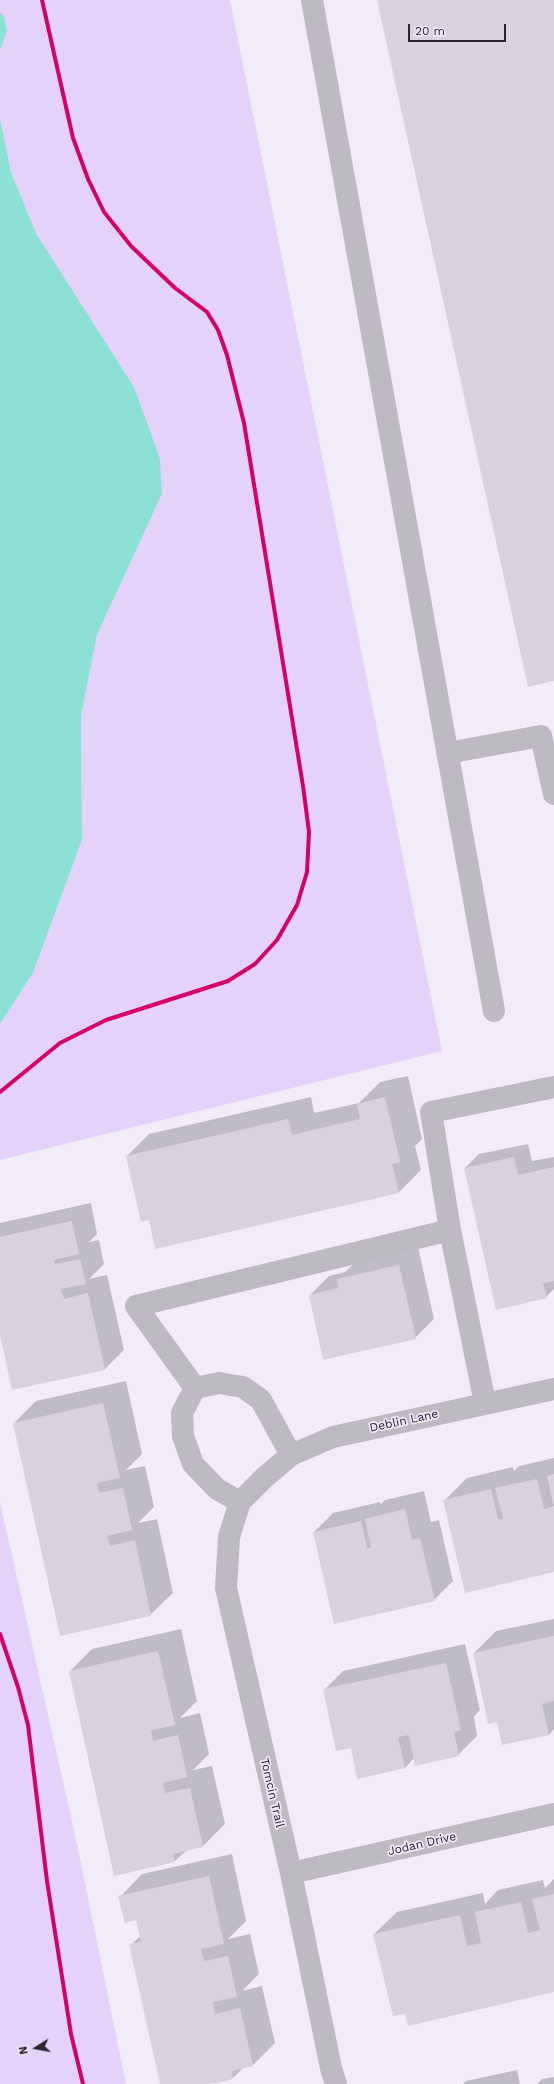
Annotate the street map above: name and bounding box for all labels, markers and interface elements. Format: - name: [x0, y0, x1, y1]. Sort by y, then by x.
- scale bar: [410, 16, 508, 42]
- text: 20 m: [415, 24, 445, 38]
- street label: Deblin Lane: [368, 1407, 440, 1435]
- street label: Tomcin Trail: [257, 1757, 287, 1829]
- street label: Jodan Drive: [386, 1829, 458, 1859]
- north arrow: [16, 2028, 56, 2068]
- text: N: [17, 2045, 31, 2056]

